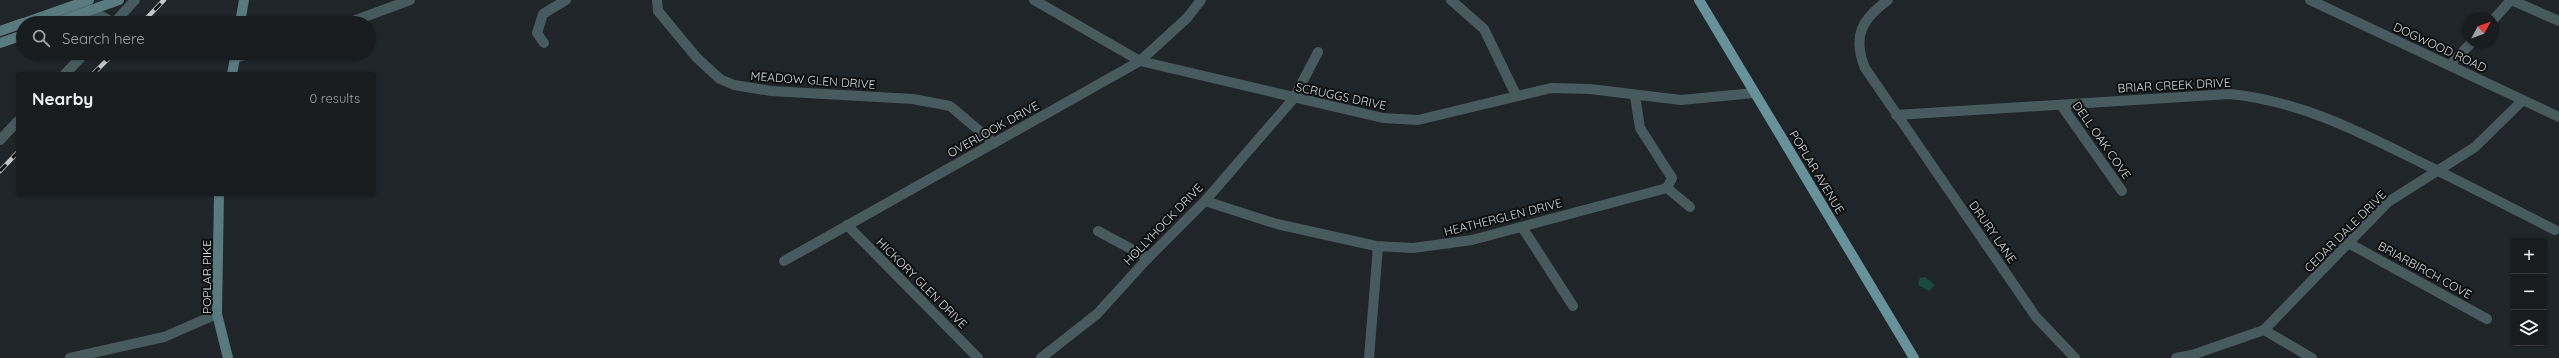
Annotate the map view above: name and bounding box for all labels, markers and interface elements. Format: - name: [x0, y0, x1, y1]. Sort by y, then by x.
- north arrow: [2463, 12, 2499, 48]
- search box: [16, 16, 376, 60]
- street label: DOGWOOD ROAD: [2391, 19, 2489, 75]
- icon: search: [30, 27, 52, 49]
- text: Search here: [62, 29, 145, 48]
- street label: MEADOW GLEN DRIVE: [750, 68, 876, 92]
- street label: BRIAR CREEK DRIVE: [2117, 75, 2231, 95]
- street label: SCRUGGS DRIVE: [1294, 79, 1388, 113]
- text: Nearby: [32, 88, 93, 109]
- text: 0 results: [309, 90, 360, 106]
- street label: OVERLOOK DRIVE: [945, 98, 1042, 160]
- street label: DELL OAK COVE: [2070, 98, 2134, 182]
- street label: POPLAR AVENUE: [1786, 128, 1848, 217]
- street label: HOLLYHOCK DRIVE: [1120, 180, 1206, 268]
- street label: CEDAR DALE DRIVE: [2301, 187, 2389, 275]
- street label: HEATHERGLEN DRIVE: [1442, 195, 1564, 239]
- street label: DRURY LANE: [1966, 198, 2020, 266]
- street label: HICKORY GLEN DRIVE: [873, 234, 971, 332]
- street label: BRIARBIRCH COVE: [2376, 238, 2475, 302]
- map controls: [2511, 238, 2547, 346]
- button: +: [2511, 238, 2547, 274]
- street label: POPLAR PIKE: [199, 240, 214, 314]
- button: −: [2511, 274, 2547, 310]
- button: layers: [2511, 310, 2547, 346]

